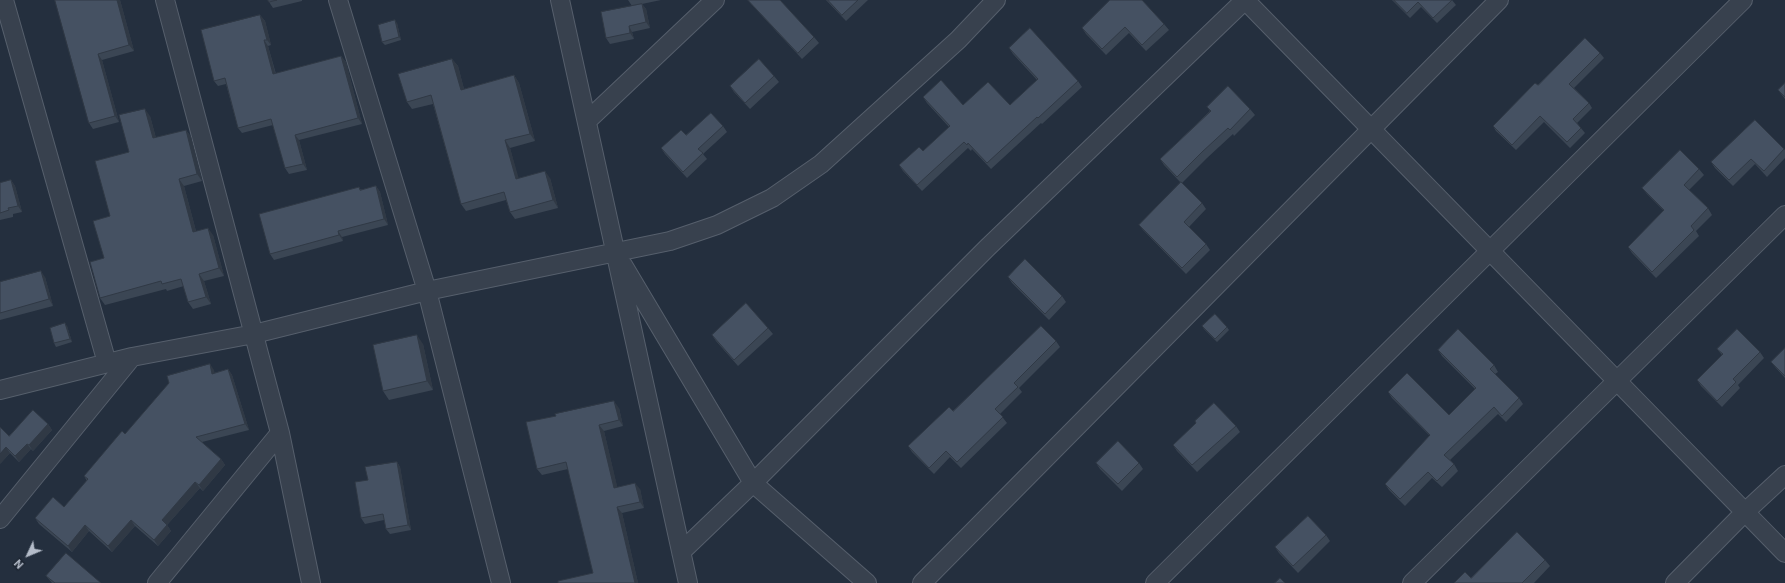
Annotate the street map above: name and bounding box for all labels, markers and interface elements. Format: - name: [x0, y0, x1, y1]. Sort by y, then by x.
- north arrow: [8, 535, 48, 575]
- text: N: [12, 556, 26, 571]

